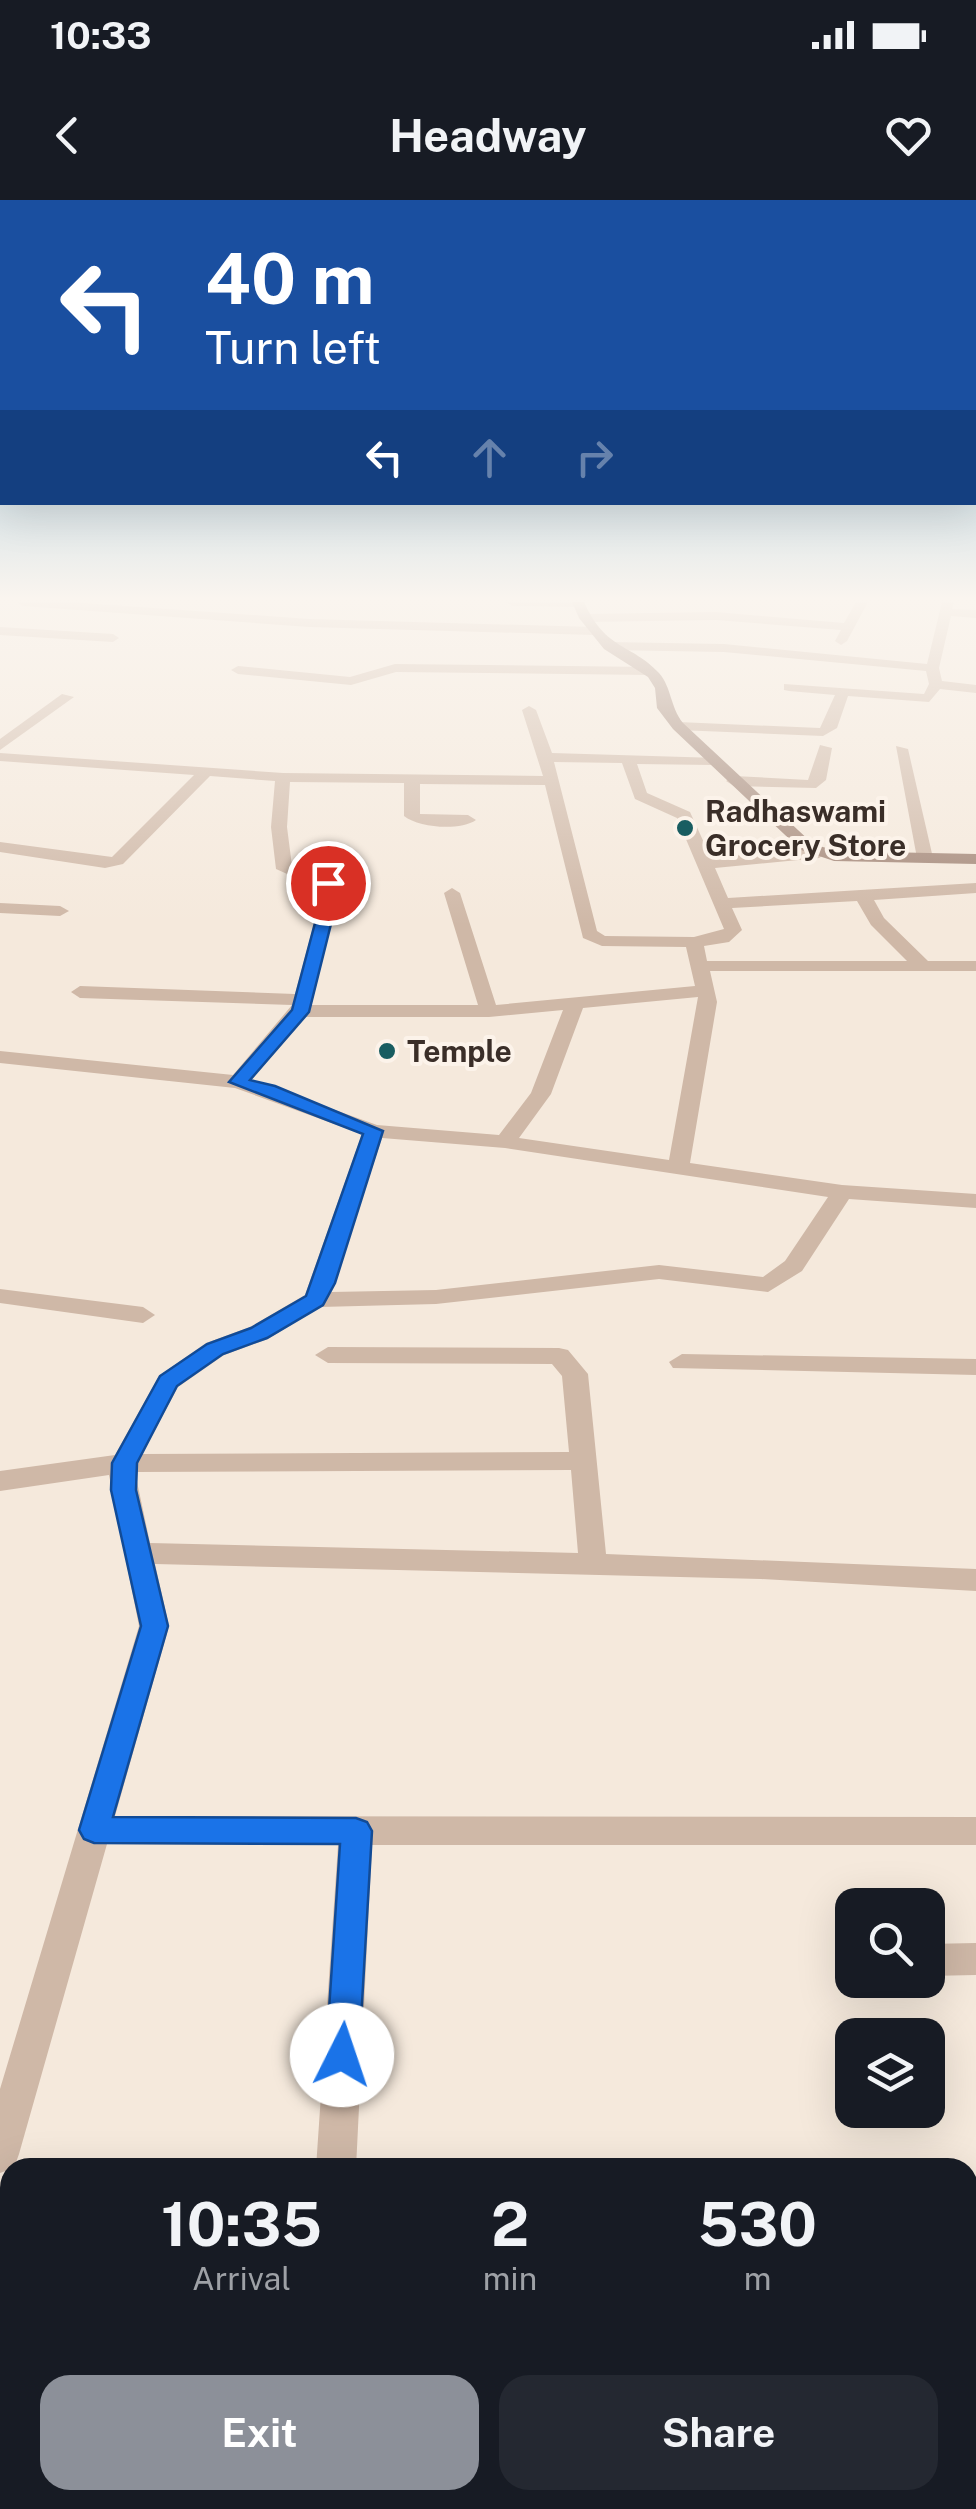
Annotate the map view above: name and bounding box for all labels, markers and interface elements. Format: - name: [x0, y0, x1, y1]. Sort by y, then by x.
- text: 10:33: [50, 13, 151, 58]
- icon: back: [40, 108, 95, 163]
- icon: heart: [881, 108, 936, 163]
- text: Headway: [389, 109, 587, 162]
- text: 40 m: [205, 237, 375, 320]
- icon: left: [40, 240, 170, 370]
- text: Turn left: [205, 321, 381, 374]
- icon: left: [357, 430, 412, 485]
- icon: ahead: [462, 430, 517, 485]
- icon: right: [567, 430, 622, 485]
- place label: Radhaswami Grocery Store: [705, 793, 906, 863]
- marker: Radhaswami Grocery Store: [674, 817, 696, 839]
- pin: [286, 841, 371, 926]
- icon: arrive: [301, 856, 356, 911]
- place label: Temple: [407, 1033, 512, 1069]
- marker: Temple: [376, 1040, 398, 1062]
- map controls: [835, 1888, 945, 2128]
- button: search: [835, 1888, 945, 1998]
- position arrow: [290, 2003, 394, 2107]
- button: layers: [835, 2018, 945, 2128]
- text: 10:35: [161, 2189, 322, 2260]
- text: 2: [491, 2189, 529, 2260]
- text: 530: [698, 2189, 817, 2260]
- text: Arrival: [192, 2260, 291, 2297]
- text: min: [483, 2260, 537, 2297]
- text: m: [744, 2260, 771, 2297]
- button: Exit: [40, 2375, 479, 2490]
- button: Share: [499, 2375, 938, 2490]

